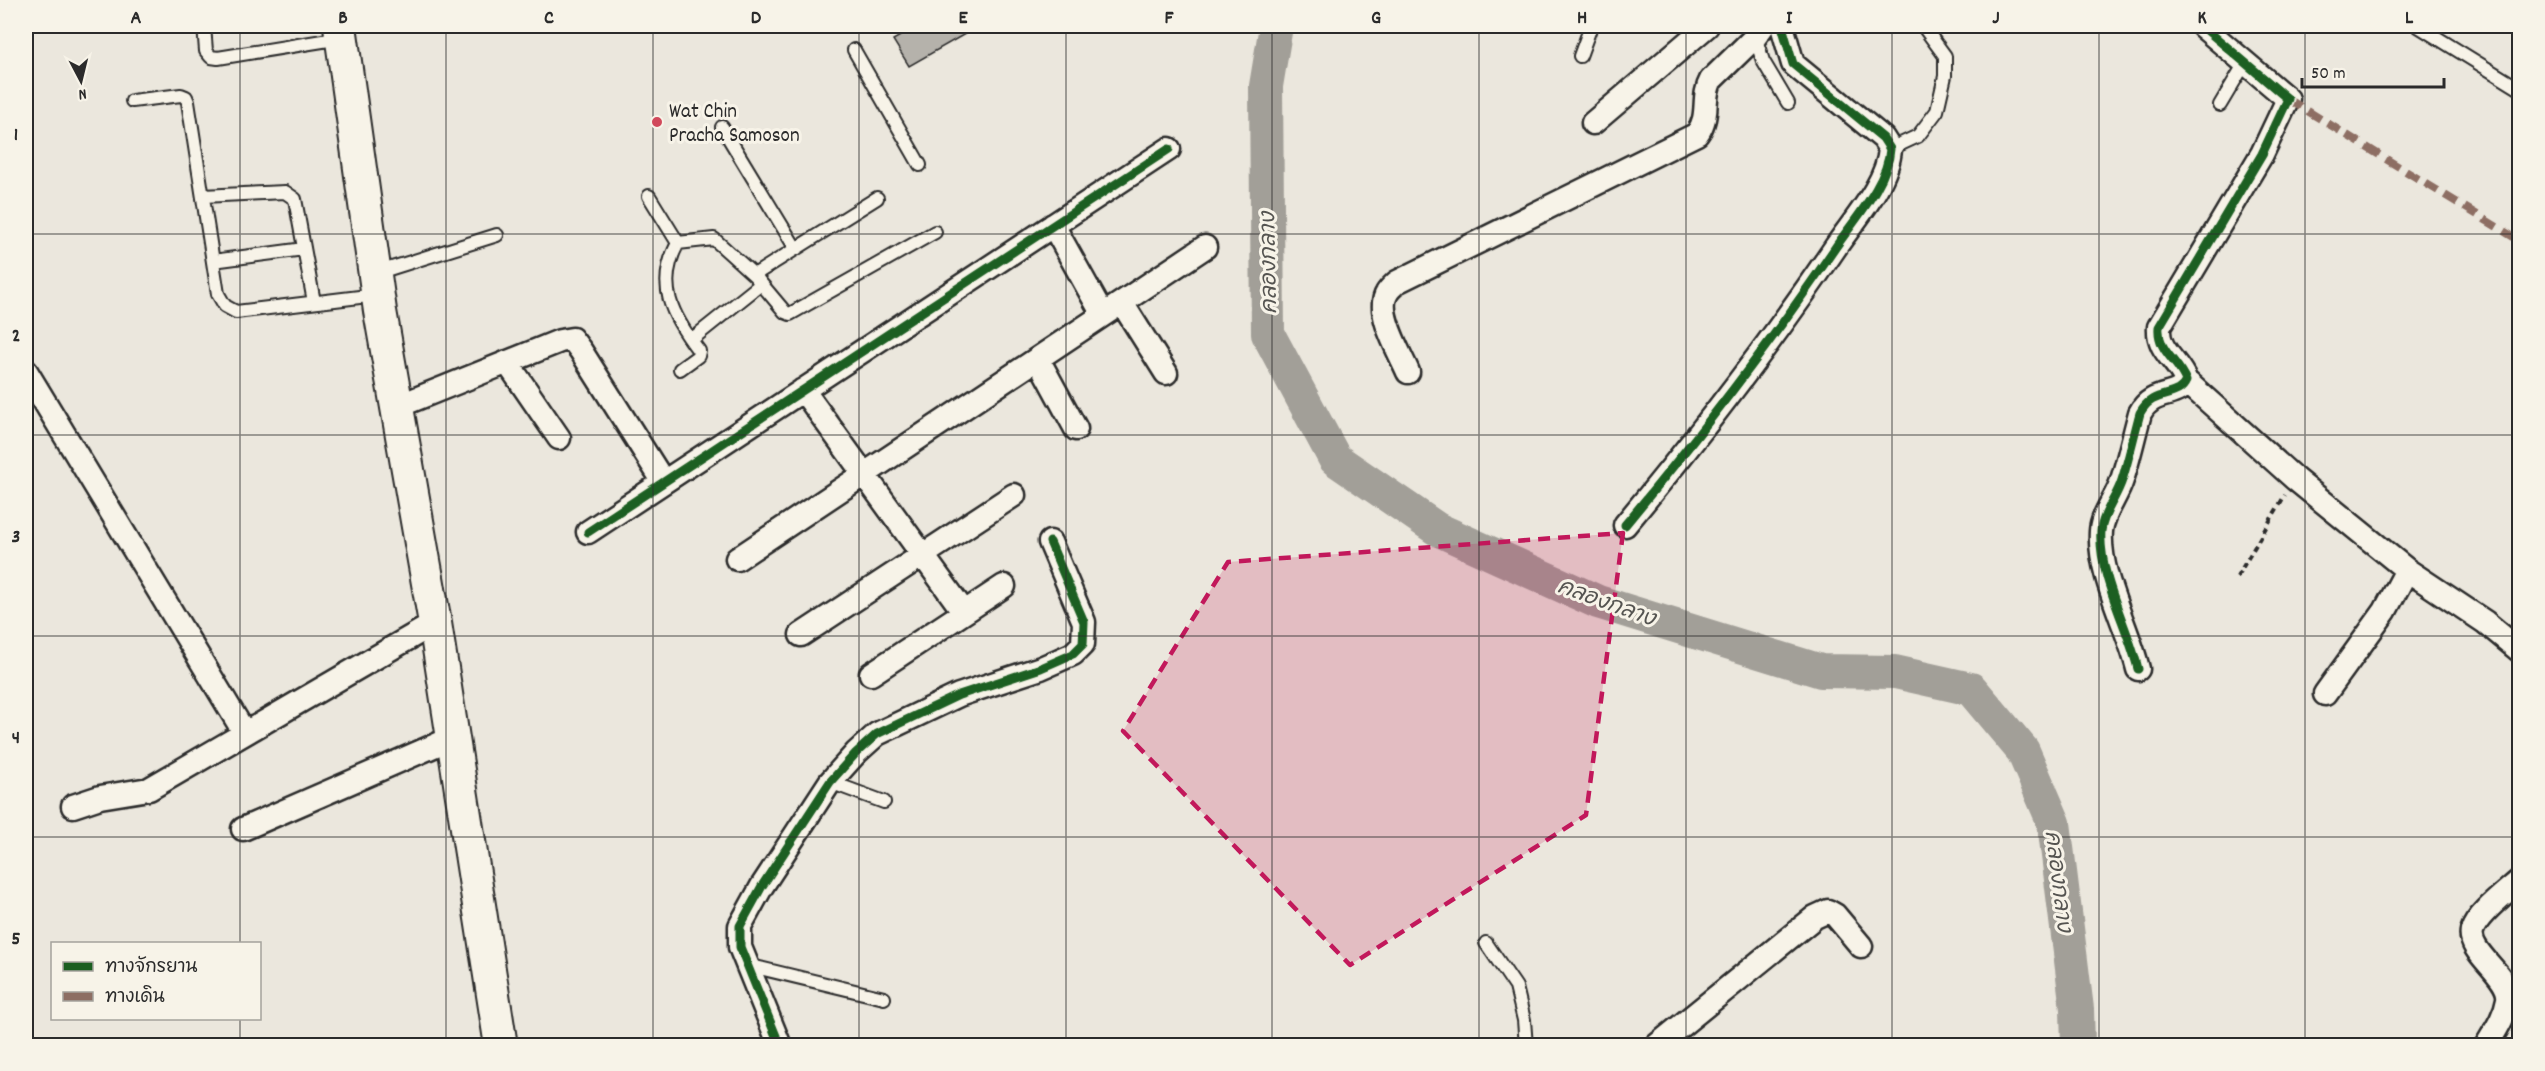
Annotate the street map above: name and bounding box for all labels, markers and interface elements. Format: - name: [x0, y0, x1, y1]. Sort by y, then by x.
- text: A: [131, 5, 142, 33]
- text: B: [338, 5, 348, 33]
- text: C: [544, 5, 554, 33]
- text: D: [751, 5, 762, 33]
- text: E: [958, 5, 968, 33]
- text: F: [1165, 5, 1175, 33]
- text: G: [1371, 5, 1381, 33]
- text: H: [1577, 5, 1587, 33]
- text: I: [1786, 5, 1793, 33]
- text: J: [1992, 5, 2000, 33]
- text: K: [2197, 5, 2207, 33]
- text: L: [2405, 5, 2414, 33]
- north arrow: [51, 51, 111, 111]
- scale bar: [2302, 51, 2444, 89]
- text: 50 m: [2311, 62, 2346, 87]
- text: N: [77, 82, 88, 105]
- place label: Wat Chin Pracha Samoson: [669, 98, 800, 152]
- marker: Wat Chin Pracha Samoson: [650, 115, 664, 129]
- text: 1: [14, 122, 18, 150]
- water label: คลองกลาง: [1254, 209, 1287, 314]
- text: 2: [12, 323, 20, 351]
- text: 3: [12, 524, 20, 552]
- water label: คลองกลาง: [1553, 572, 1661, 637]
- text: 4: [12, 725, 20, 753]
- water label: คลองกลาง: [2035, 829, 2078, 936]
- text: 5: [11, 926, 21, 954]
- legend: [51, 942, 261, 1020]
- text: ทางจักรยาน: [105, 955, 197, 981]
- text: ทางเดิน: [105, 985, 165, 1011]

